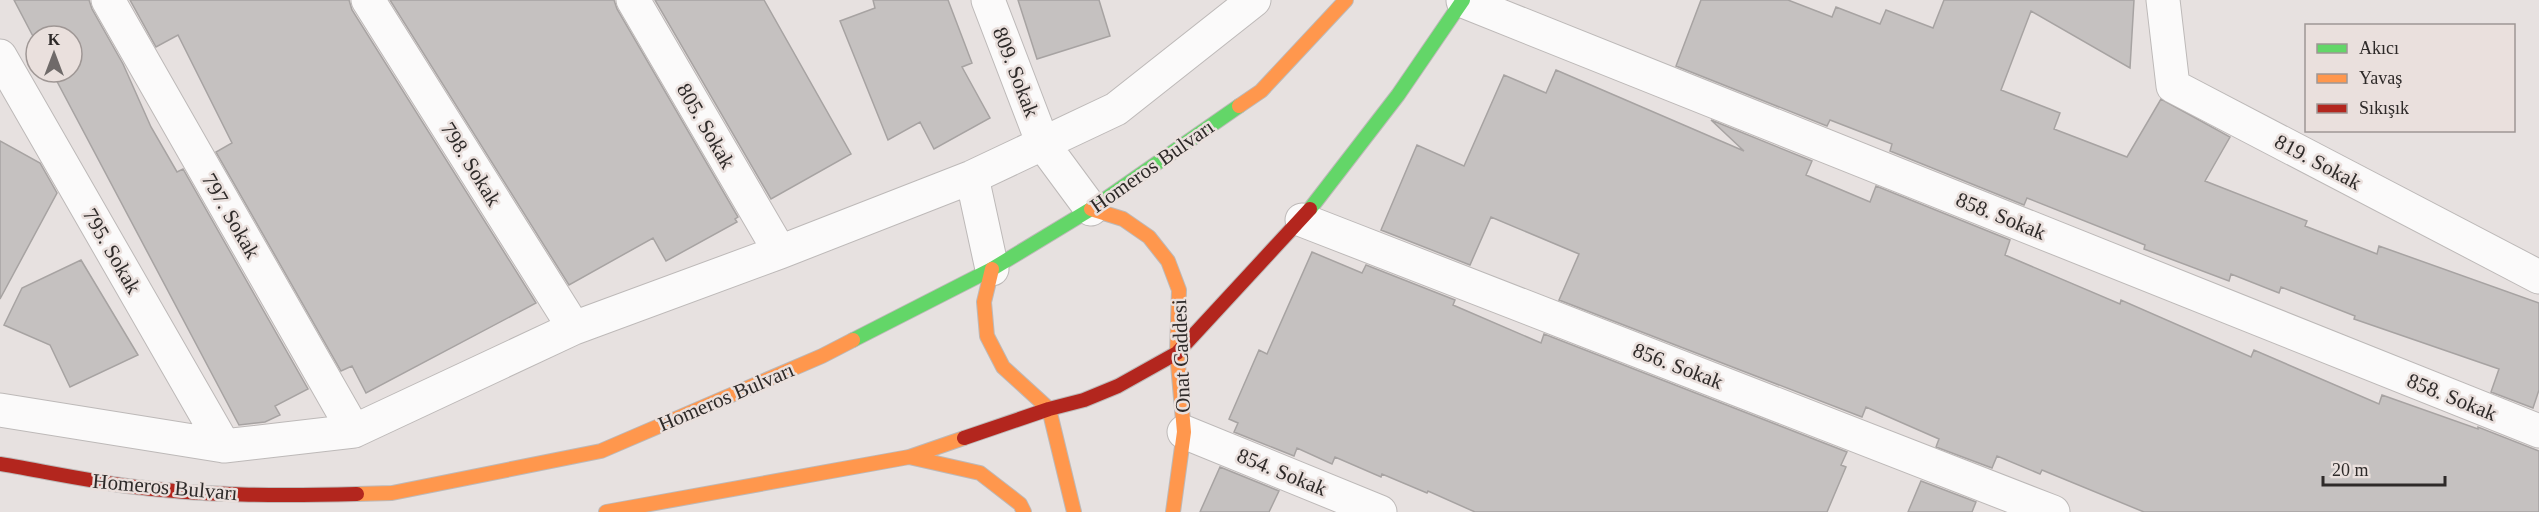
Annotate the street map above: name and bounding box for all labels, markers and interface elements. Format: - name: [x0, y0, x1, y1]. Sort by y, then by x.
- north arrow: [24, 24, 84, 84]
- street label: 809. Sokak: [988, 24, 1044, 121]
- legend: [2305, 24, 2515, 132]
- text: K: [48, 31, 61, 48]
- text: Akıcı: [2359, 38, 2399, 58]
- text: Yavaş: [2359, 68, 2402, 88]
- street label: 805. Sokak: [672, 79, 740, 173]
- text: Sıkışık: [2359, 98, 2409, 118]
- street label: Homeros Bulvarı: [1086, 114, 1218, 217]
- street label: 798. Sokak: [436, 118, 506, 211]
- street label: 819. Sokak: [2271, 129, 2366, 195]
- street label: 797. Sokak: [197, 169, 265, 263]
- street label: 858. Sokak: [1953, 187, 2050, 245]
- street label: 795. Sokak: [78, 204, 146, 298]
- street label: Onat Caddesi: [1167, 299, 1195, 413]
- street label: 856. Sokak: [1630, 338, 1727, 394]
- street label: Homeros Bulvarı: [654, 358, 798, 436]
- street label: 858. Sokak: [2404, 368, 2501, 426]
- street label: 854. Sokak: [1234, 443, 1331, 501]
- scale bar: [2323, 449, 2444, 487]
- text: 20 m: [2332, 460, 2369, 480]
- street label: Homeros Bulvarı: [92, 469, 239, 505]

